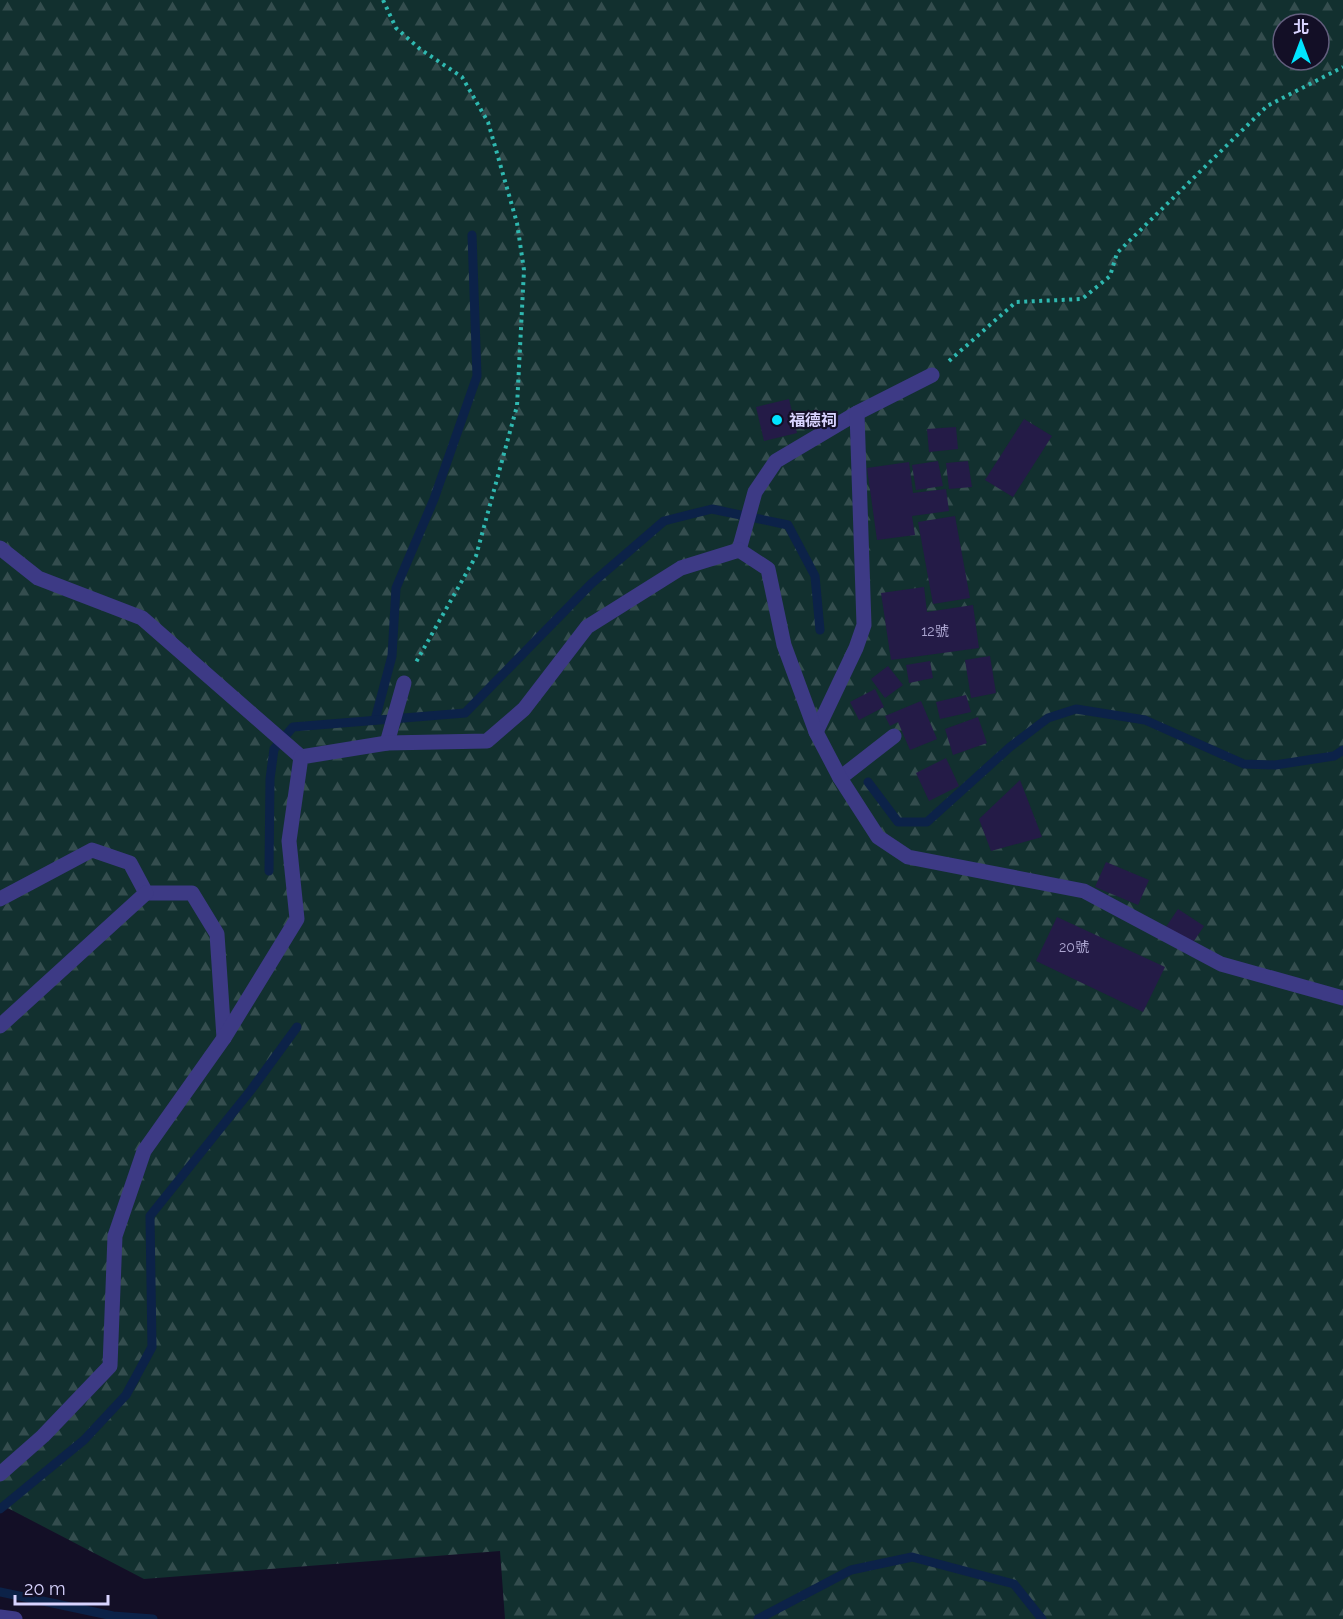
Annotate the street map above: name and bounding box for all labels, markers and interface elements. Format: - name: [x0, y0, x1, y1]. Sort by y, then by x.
- north arrow: [1271, 12, 1331, 72]
- text: 北: [1293, 18, 1309, 37]
- place label: 福德祠: [789, 411, 837, 430]
- marker: 福德祠: [770, 413, 784, 427]
- house number: 12號: [921, 623, 949, 639]
- house number: 20號: [1059, 939, 1089, 955]
- scale bar: [15, 1568, 108, 1606]
- text: 20 m: [24, 1578, 66, 1599]

